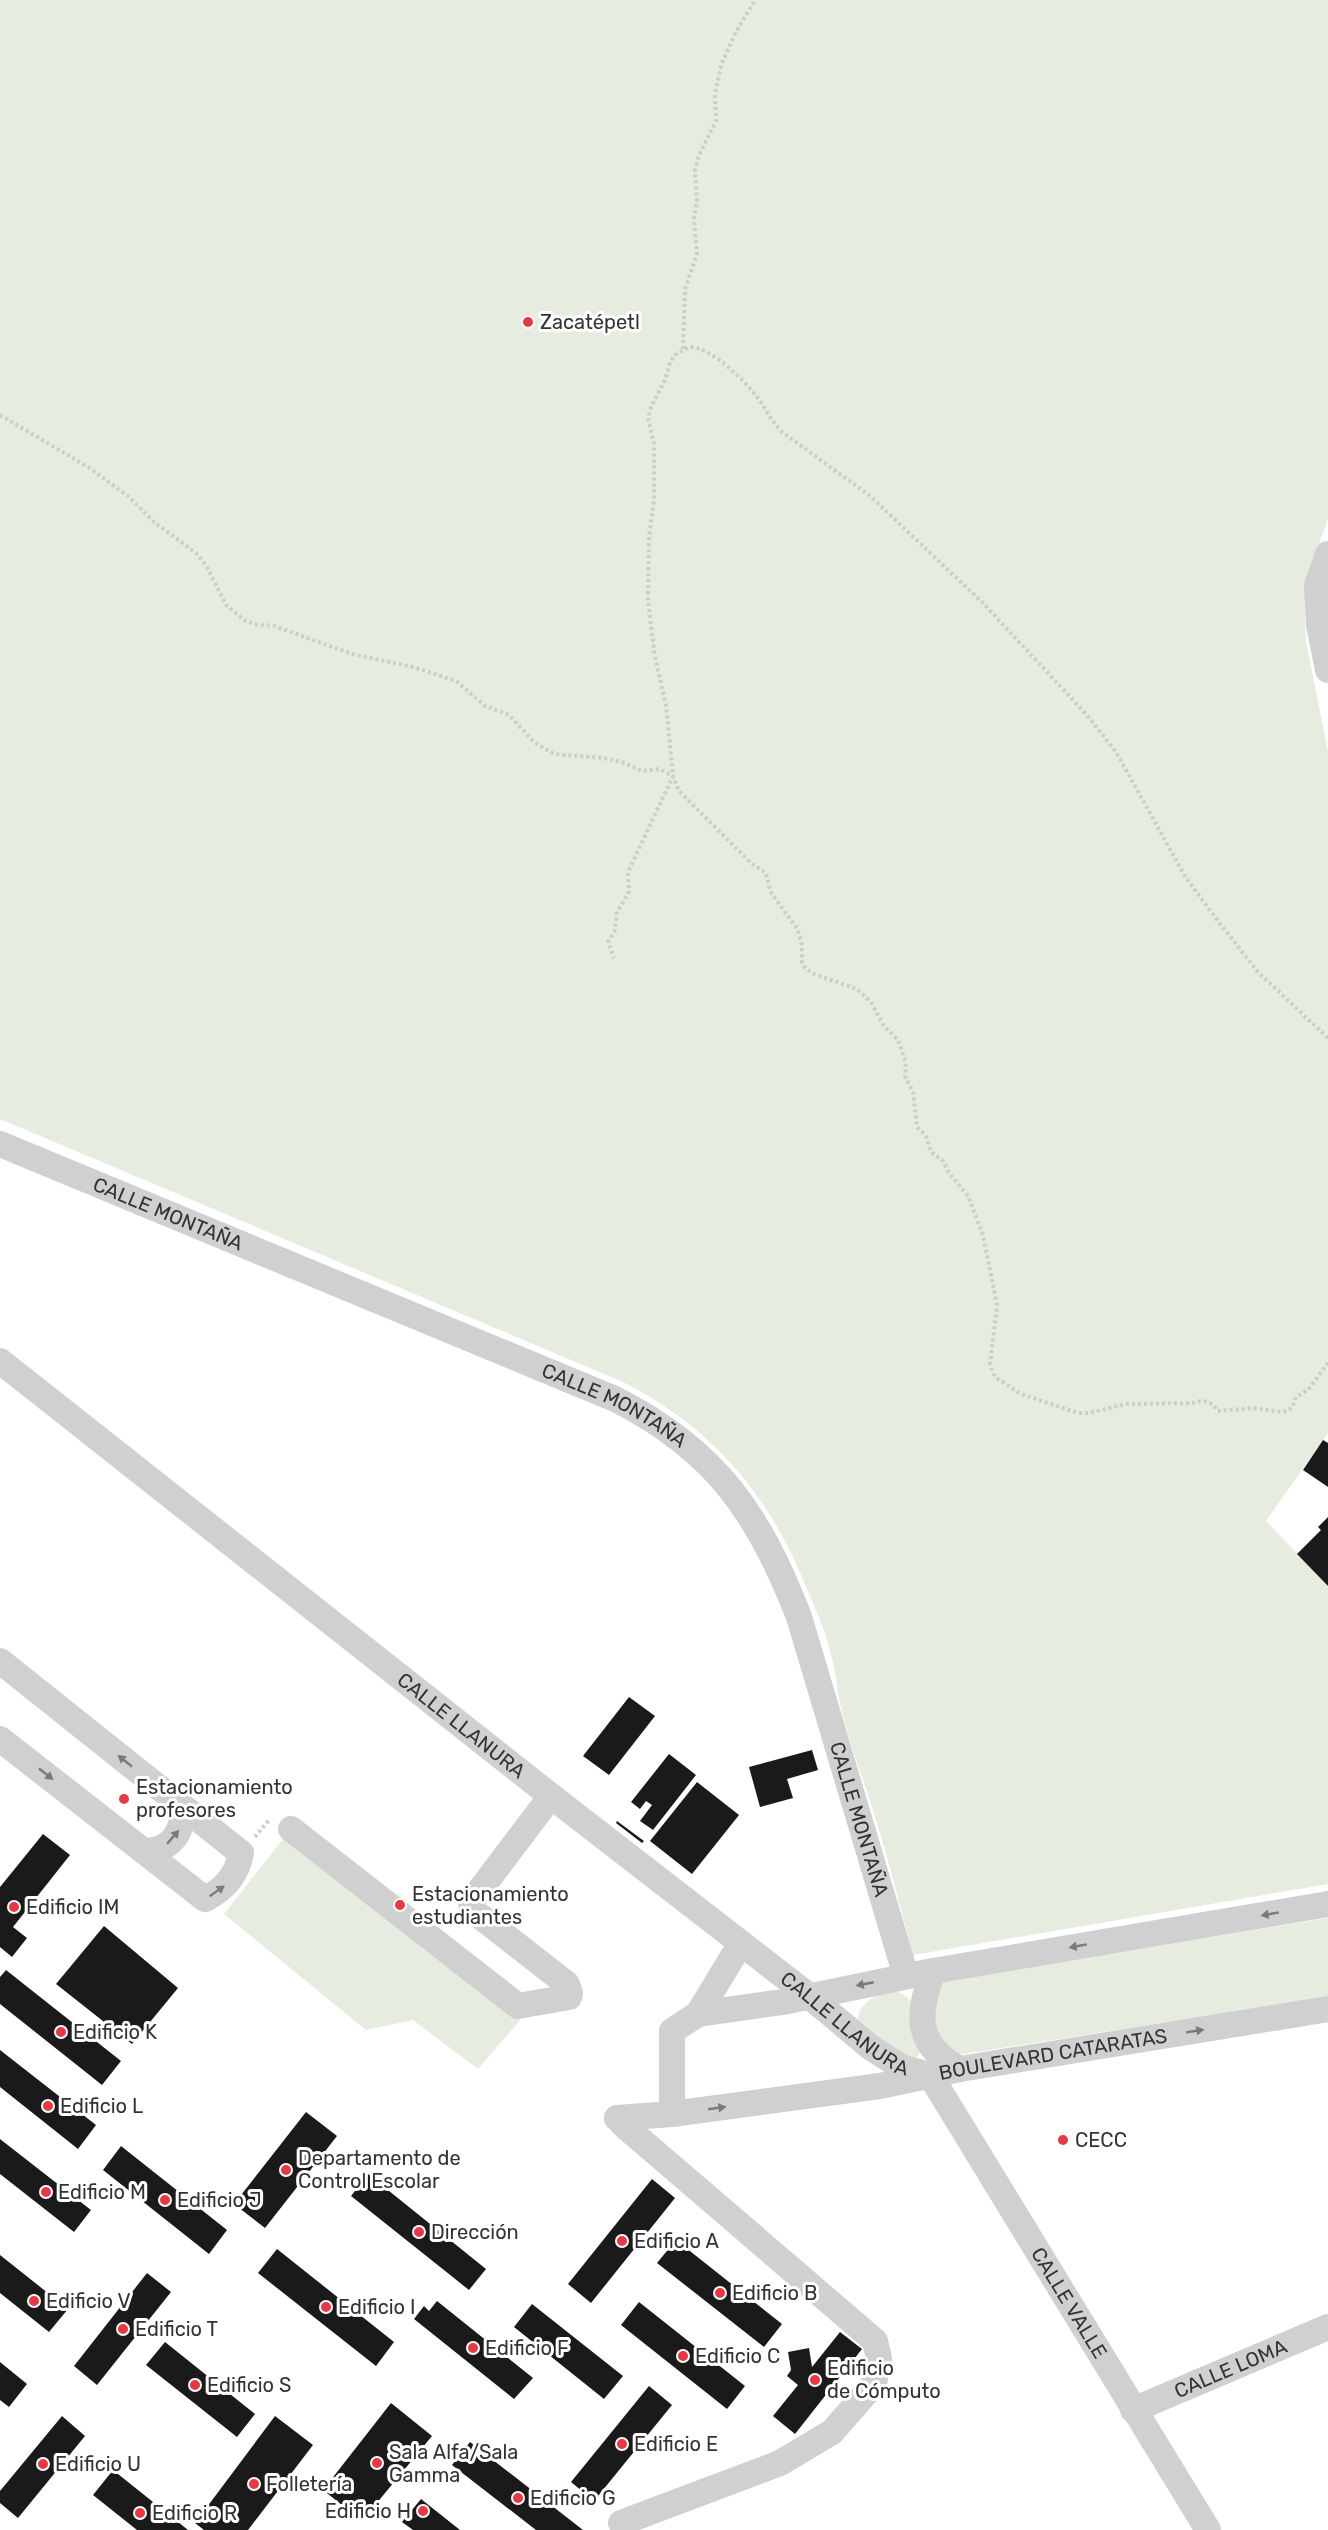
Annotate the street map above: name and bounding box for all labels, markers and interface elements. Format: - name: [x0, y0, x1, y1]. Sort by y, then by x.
- place label: Zacatépetl: [540, 310, 640, 334]
- marker: Zacatépetl: [521, 315, 535, 329]
- street label: CALLE MONTAÑA: [89, 1172, 247, 1255]
- street label: CALLE MONTAÑA: [538, 1358, 692, 1453]
- street label: CALLE LLANURA: [393, 1667, 530, 1783]
- street label: CALLE MONTAÑA: [825, 1739, 894, 1899]
- one-way arrow: [117, 1755, 132, 1767]
- one-way arrow: [38, 1768, 54, 1781]
- place label: Estacionamiento profesores: [136, 1775, 293, 1822]
- marker: Estacionamiento profesores: [117, 1792, 131, 1806]
- one-way arrow: [167, 1830, 180, 1845]
- place label: Estacionamiento estudiantes: [412, 1882, 569, 1929]
- one-way arrow: [209, 1885, 225, 1897]
- place label: Edificio IM: [26, 1895, 119, 1919]
- marker: Estacionamiento estudiantes: [393, 1898, 407, 1912]
- marker: Edificio IM: [7, 1900, 21, 1914]
- one-way arrow: [1261, 1909, 1280, 1918]
- one-way arrow: [1068, 1942, 1087, 1951]
- street label: CALLE LLANURA: [776, 1966, 911, 2081]
- one-way arrow: [856, 1980, 875, 1989]
- place label: Edificio K: [73, 2020, 157, 2044]
- street label: BOULEVARD CATARATAS: [937, 2023, 1169, 2085]
- marker: Edificio K: [54, 2025, 68, 2039]
- one-way arrow: [1186, 2026, 1205, 2035]
- place label: Edificio L: [60, 2094, 143, 2118]
- marker: Edificio L: [41, 2099, 55, 2113]
- one-way arrow: [708, 2103, 727, 2113]
- place label: CECC: [1075, 2128, 1127, 2152]
- marker: CECC: [1056, 2133, 1070, 2147]
- place label: Departamento de Control Escolar: [298, 2146, 461, 2193]
- marker: Departamento de Control Escolar: [279, 2163, 293, 2177]
- place label: Edificio M: [58, 2180, 146, 2204]
- marker: Edificio M: [39, 2185, 53, 2199]
- place label: Edificio J: [177, 2188, 262, 2212]
- marker: Edificio J: [158, 2193, 172, 2207]
- place label: Dirección: [431, 2220, 519, 2244]
- marker: Dirección: [412, 2225, 426, 2239]
- place label: Edificio A: [634, 2229, 719, 2253]
- marker: Edificio A: [615, 2234, 629, 2248]
- street label: CALLE VALLE: [1026, 2243, 1112, 2363]
- place label: Edificio B: [732, 2281, 817, 2305]
- marker: Edificio B: [713, 2286, 727, 2300]
- place label: Edificio V: [46, 2289, 131, 2313]
- marker: Edificio V: [27, 2294, 41, 2308]
- place label: Edificio I: [338, 2295, 415, 2319]
- marker: Edificio I: [319, 2300, 333, 2314]
- place label: Edificio T: [135, 2317, 218, 2341]
- marker: Edificio T: [116, 2322, 130, 2336]
- street label: CALLE LOMA: [1171, 2334, 1290, 2403]
- place label: Edificio F: [485, 2336, 569, 2360]
- marker: Edificio F: [466, 2341, 480, 2355]
- place label: Edificio C: [695, 2344, 780, 2368]
- marker: Edificio C: [676, 2349, 690, 2363]
- place label: Edificio de Cómputo: [827, 2356, 941, 2403]
- place label: Edificio S: [207, 2373, 291, 2397]
- marker: Edificio de Cómputo: [808, 2373, 822, 2387]
- marker: Edificio S: [188, 2378, 202, 2392]
- place label: Edificio E: [634, 2432, 718, 2456]
- marker: Edificio E: [615, 2437, 629, 2451]
- place label: Sala Alfa/Sala Gamma: [389, 2440, 518, 2487]
- place label: Edificio U: [55, 2452, 141, 2476]
- marker: Sala Alfa/Sala Gamma: [370, 2456, 384, 2470]
- marker: Edificio U: [36, 2457, 50, 2471]
- place label: Folletería: [266, 2472, 352, 2496]
- marker: Folletería: [247, 2477, 261, 2491]
- place label: Edificio G: [530, 2486, 616, 2510]
- marker: Edificio G: [511, 2491, 525, 2505]
- place label: Edificio H: [325, 2499, 411, 2523]
- place label: Edificio R: [152, 2501, 237, 2525]
- marker: Edificio H: [416, 2504, 430, 2518]
- marker: Edificio R: [133, 2506, 147, 2520]

